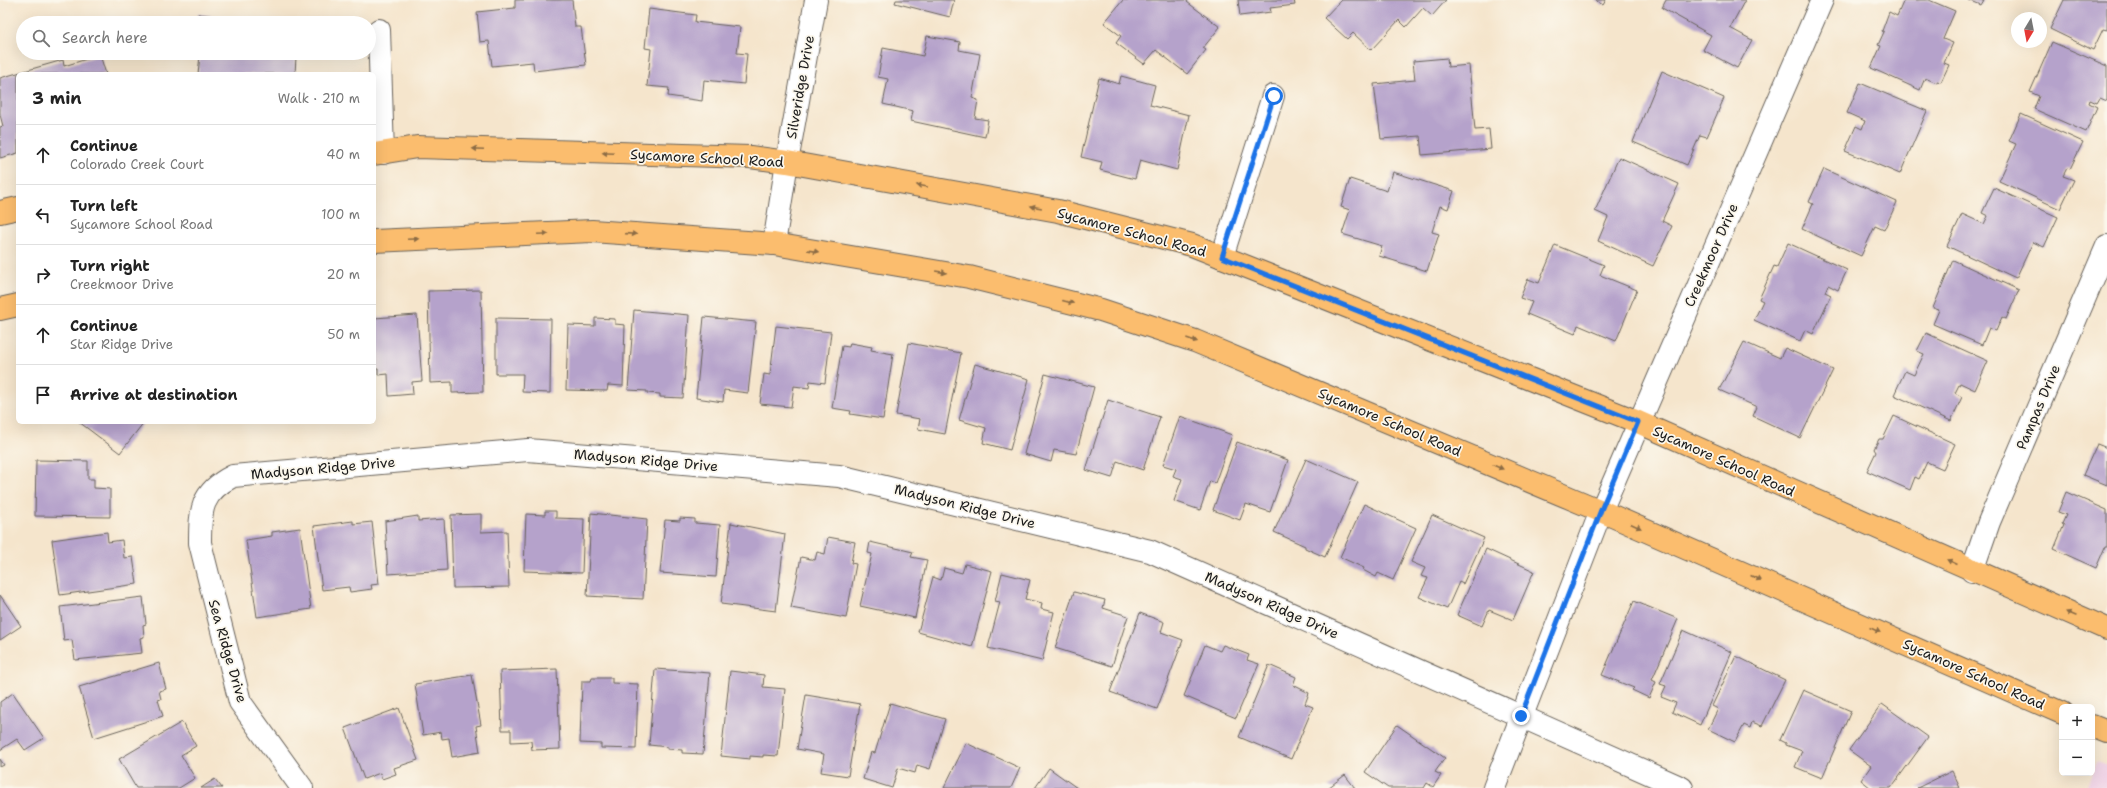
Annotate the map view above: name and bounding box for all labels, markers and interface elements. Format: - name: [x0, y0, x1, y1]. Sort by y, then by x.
- north arrow: [2011, 12, 2047, 48]
- search box: [16, 16, 376, 60]
- icon: search: [30, 27, 52, 49]
- text: Search here: [62, 28, 148, 48]
- street label: Silveridge Drive: [782, 34, 818, 140]
- text: 3 min: [32, 87, 82, 109]
- route start: [1265, 87, 1283, 105]
- text: Walk · 210 m: [278, 90, 360, 107]
- text: Continue: [70, 136, 138, 156]
- icon: ahead: [32, 144, 54, 166]
- street label: Sycamore School Road: [630, 145, 784, 171]
- text: 40 m: [326, 146, 360, 163]
- one-way arrow: [471, 146, 484, 152]
- one-way arrow: [601, 150, 614, 156]
- text: Colorado Creek Court: [70, 156, 204, 173]
- one-way arrow: [916, 183, 928, 189]
- text: Turn left: [70, 196, 138, 216]
- street label: Creekmoor Drive: [1680, 200, 1742, 310]
- street label: Sycamore School Road: [1055, 203, 1209, 261]
- icon: left: [32, 204, 54, 226]
- one-way arrow: [1030, 204, 1042, 210]
- text: 100 m: [321, 206, 360, 223]
- text: Sycamore School Road: [70, 216, 213, 233]
- one-way arrow: [537, 230, 549, 237]
- one-way arrow: [625, 231, 637, 238]
- one-way arrow: [407, 236, 419, 243]
- one-way arrow: [807, 248, 819, 254]
- text: Turn right: [70, 256, 150, 276]
- icon: right: [32, 264, 54, 286]
- text: 20 m: [327, 266, 360, 283]
- one-way arrow: [935, 269, 947, 275]
- text: Creekmoor Drive: [70, 276, 174, 293]
- one-way arrow: [1061, 299, 1074, 305]
- text: Continue: [70, 316, 138, 336]
- icon: ahead: [32, 324, 54, 346]
- text: 50 m: [327, 326, 360, 343]
- text: Star Ridge Drive: [70, 336, 173, 353]
- one-way arrow: [1186, 337, 1198, 343]
- street label: Pampas Drive: [2012, 362, 2064, 452]
- icon: arrive: [32, 384, 54, 406]
- street label: Sycamore School Road: [1316, 384, 1464, 460]
- text: Arrive at destination: [70, 385, 238, 405]
- street label: Sycamore School Road: [1650, 422, 1798, 501]
- street label: Madyson Ridge Drive: [573, 445, 719, 475]
- street label: Madyson Ridge Drive: [250, 453, 396, 483]
- one-way arrow: [1492, 465, 1504, 471]
- street label: Madyson Ridge Drive: [893, 480, 1038, 532]
- one-way arrow: [1631, 523, 1642, 529]
- one-way arrow: [1946, 558, 1958, 565]
- street label: Madyson Ridge Drive: [1202, 567, 1342, 643]
- one-way arrow: [1750, 575, 1761, 581]
- street label: Sea Ridge Drive: [205, 597, 251, 705]
- one-way arrow: [2065, 610, 2077, 616]
- one-way arrow: [1869, 628, 1881, 634]
- street label: Sycamore School Road: [1900, 635, 2048, 714]
- map controls: [2059, 704, 2095, 776]
- button: +: [2059, 704, 2095, 740]
- route end: [1512, 707, 1530, 725]
- button: −: [2059, 740, 2095, 776]

